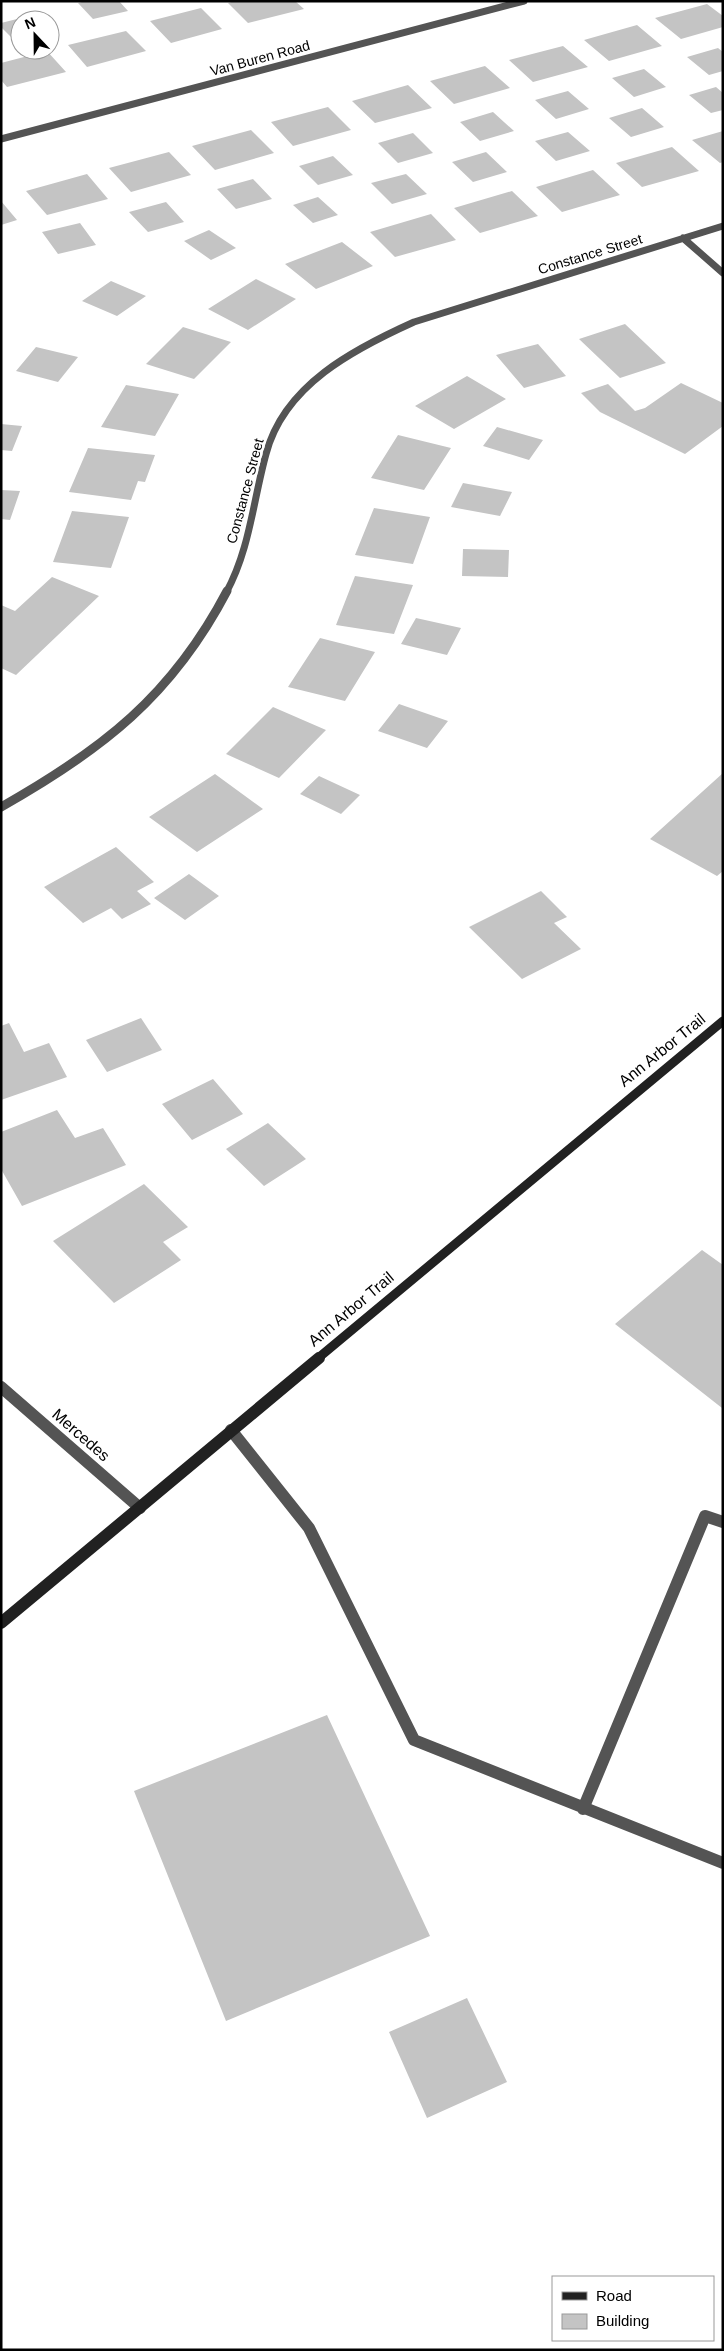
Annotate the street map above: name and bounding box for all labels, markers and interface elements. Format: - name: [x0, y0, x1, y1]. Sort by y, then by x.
- north arrow: [10, 10, 60, 60]
- text: N: [22, 14, 38, 32]
- street label: Van Buren Road: [208, 37, 312, 79]
- street label: Constance Street: [536, 231, 644, 277]
- street label: Constance Street: [223, 437, 267, 545]
- street label: Ann Arbor Trail: [616, 1010, 708, 1090]
- street label: Ann Arbor Trail: [305, 1268, 397, 1350]
- street label: Mercedes: [49, 1406, 113, 1464]
- legend: [552, 2276, 714, 2341]
- text: Road: [596, 2287, 632, 2304]
- text: Building: [596, 2312, 649, 2329]

